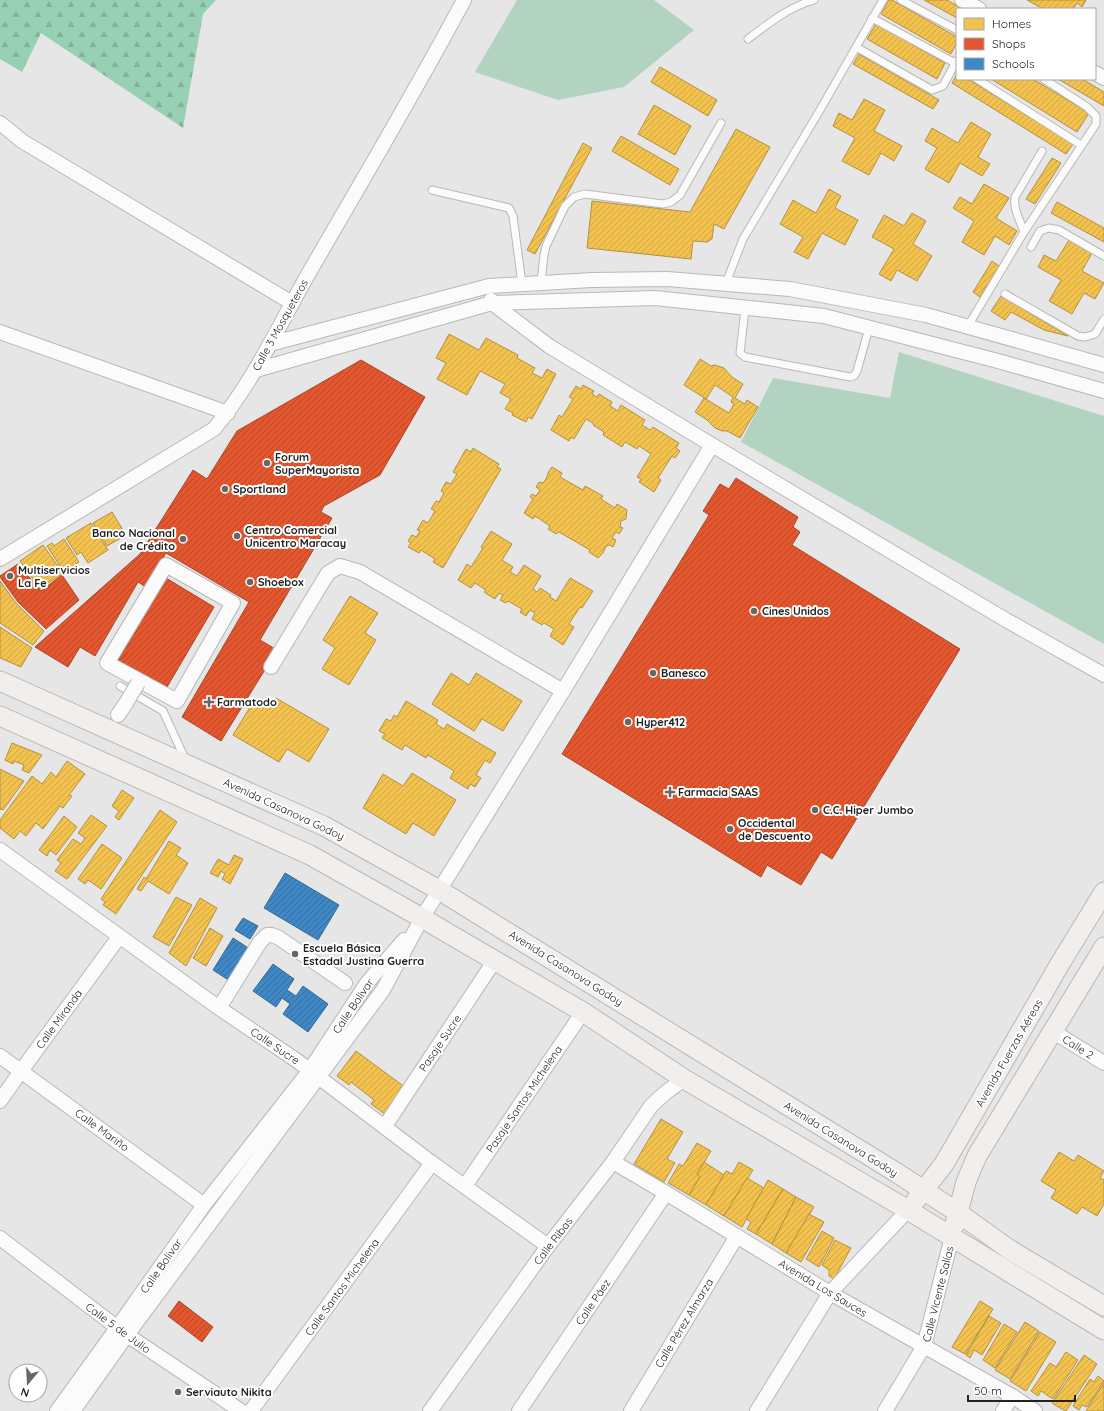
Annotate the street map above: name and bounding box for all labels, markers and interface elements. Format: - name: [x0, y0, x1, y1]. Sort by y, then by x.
- legend: [956, 8, 1096, 80]
- text: Homes: [992, 16, 1032, 31]
- text: Shops: [992, 36, 1026, 51]
- text: Schools: [992, 56, 1035, 71]
- street label: Calle 3 Mosqueteros: [249, 277, 311, 373]
- place label: Forum SuperMayorista: [275, 450, 360, 477]
- marker: Forum SuperMayorista: [262, 458, 272, 468]
- place label: Sportland: [233, 482, 286, 496]
- marker: Sportland: [220, 484, 230, 494]
- place label: Centro Comercial Unicentro Maracay: [245, 523, 346, 550]
- place label: Banco Nacional de Crédito: [92, 526, 175, 553]
- marker: Centro Comercial Unicentro Maracay: [232, 531, 242, 541]
- marker: Banco Nacional de Crédito: [178, 534, 188, 544]
- place label: Multiservicios La Fe: [18, 563, 90, 590]
- marker: Multiservicios La Fe: [5, 571, 15, 581]
- place label: Shoebox: [258, 575, 304, 589]
- marker: Shoebox: [245, 577, 255, 587]
- place label: Cines Unidos: [762, 604, 829, 618]
- marker: Cines Unidos: [749, 606, 759, 616]
- place label: Banesco: [661, 666, 706, 680]
- marker: Banesco: [648, 668, 658, 678]
- place label: Farmatodo: [217, 695, 277, 709]
- marker: Farmatodo: [204, 697, 214, 707]
- place label: Hyper412: [636, 715, 685, 729]
- marker: Hyper412: [623, 717, 633, 727]
- street label: Avenida Casanova Godoy: [221, 775, 347, 843]
- place label: Farmacia SAAS: [678, 785, 759, 799]
- marker: Farmacia SAAS: [665, 787, 675, 797]
- place label: C.C. Hiper Jumbo: [823, 803, 914, 817]
- marker: C.C. Hiper Jumbo: [810, 805, 820, 815]
- place label: Occidental de Descuento: [738, 816, 811, 843]
- marker: Occidental de Descuento: [725, 824, 735, 834]
- street label: Avenida Casanova Godoy: [506, 927, 626, 1009]
- place label: Escuela Básica Estadal Justina Guerra: [303, 941, 424, 968]
- marker: Escuela Básica Estadal Justina Guerra: [290, 949, 300, 959]
- street label: Calle Bolivar: [329, 975, 377, 1036]
- street label: Calle Miranda: [33, 987, 85, 1051]
- street label: Avenida Fuerzas Aéreas: [972, 997, 1046, 1109]
- street label: Pasaje Sucre: [416, 1012, 464, 1074]
- street label: Calle Sucre: [248, 1024, 302, 1068]
- street label: Calle 2: [1060, 1032, 1096, 1062]
- street label: Pasaje Santos Michelena: [483, 1043, 565, 1155]
- street label: Avenida Casanova Godoy: [781, 1098, 901, 1180]
- street label: Calle Mariño: [72, 1106, 132, 1154]
- street label: Calle Ribas: [530, 1214, 576, 1268]
- street label: Calle Bolivar: [137, 1235, 185, 1296]
- street label: Calle Santos Michelena: [302, 1236, 382, 1338]
- street label: Calle Vicente Salías: [919, 1245, 957, 1343]
- street label: Avenida Los Sauces: [776, 1256, 870, 1320]
- street label: Calle Páez: [572, 1276, 614, 1328]
- street label: Calle Pérez Almarza: [652, 1276, 716, 1370]
- street label: Calle 5 de Julio: [83, 1300, 154, 1356]
- north arrow: [8, 1363, 48, 1403]
- scale bar: [968, 1377, 1075, 1403]
- text: 50 m: [974, 1383, 1002, 1398]
- text: N: [19, 1385, 31, 1400]
- place label: Serviauto Nikita: [186, 1385, 272, 1399]
- marker: Serviauto Nikita: [173, 1387, 183, 1397]

